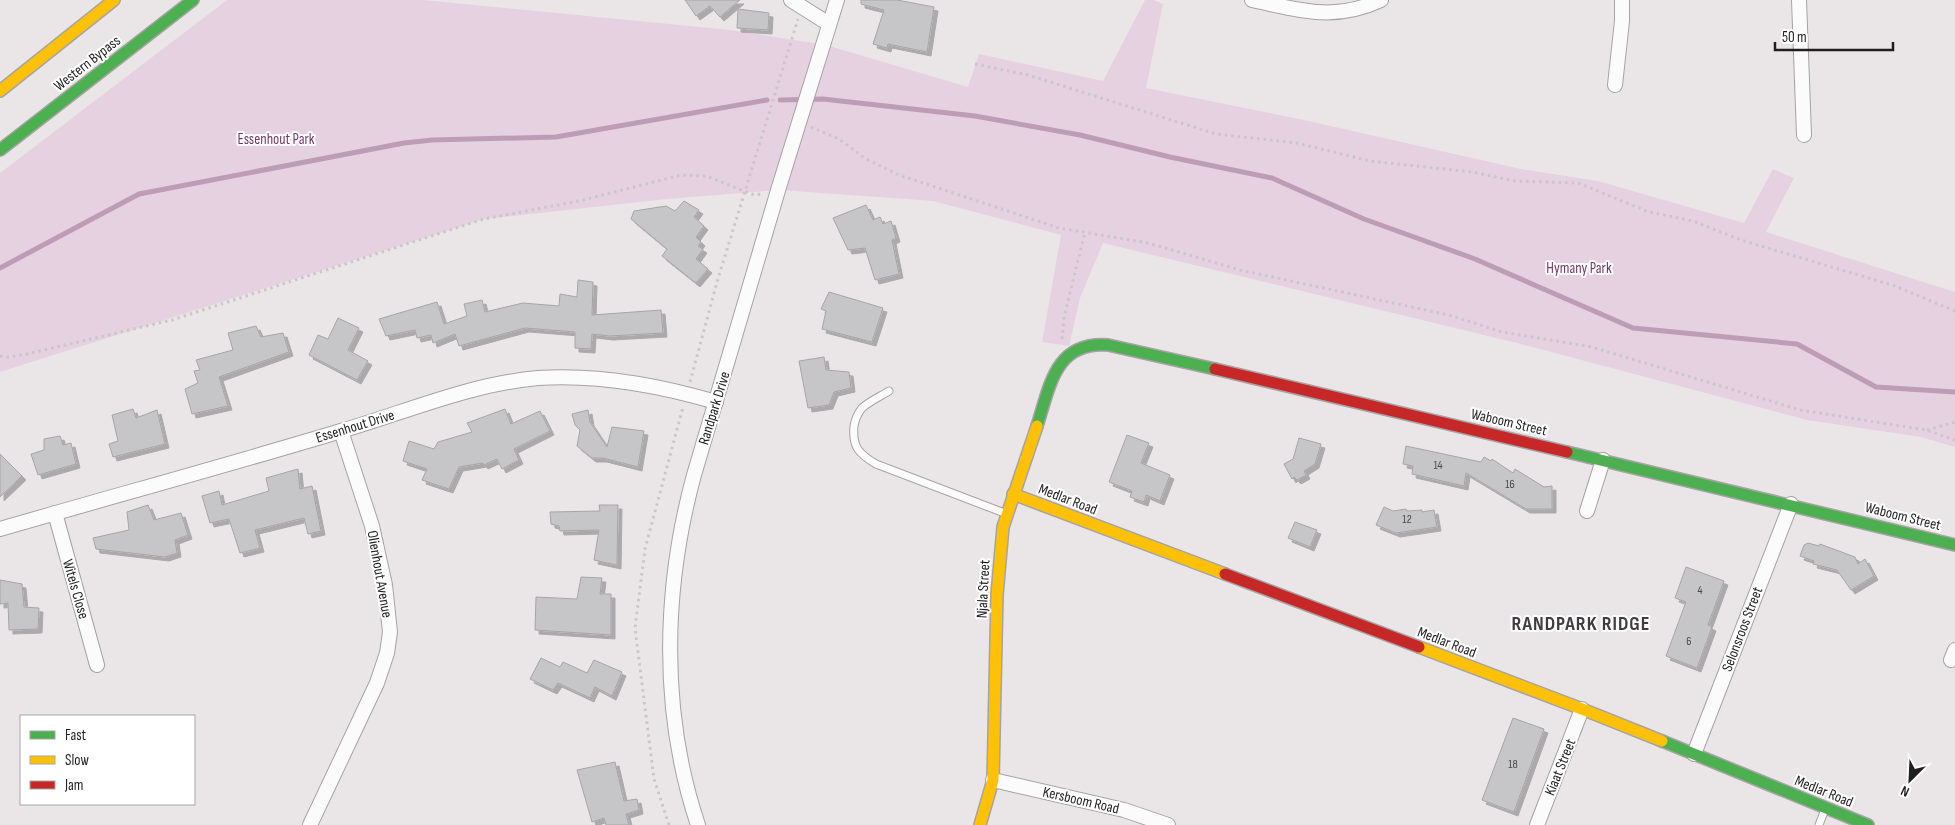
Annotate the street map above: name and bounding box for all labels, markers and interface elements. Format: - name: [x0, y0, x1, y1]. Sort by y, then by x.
- scale bar: [1775, 20, 1892, 52]
- text: 50 m: [1782, 28, 1807, 47]
- street label: Western Bypass: [50, 31, 124, 95]
- park label: Essenhout Park: [237, 130, 315, 149]
- park label: Hymany Park: [1546, 259, 1612, 278]
- street label: Randpark Drive: [694, 369, 735, 447]
- street label: Waboom Street: [1469, 405, 1549, 441]
- street label: Essenhout Drive: [313, 406, 397, 447]
- house number: 14: [1433, 458, 1443, 473]
- house number: 16: [1505, 477, 1515, 492]
- street label: Medlar Road: [1036, 480, 1100, 519]
- street label: Waboom Street: [1863, 498, 1943, 535]
- house number: 12: [1402, 512, 1412, 527]
- street label: Olienhout Avenue: [362, 529, 397, 619]
- street label: Witels Close: [58, 557, 93, 621]
- street label: Njala Street: [972, 559, 995, 619]
- house number: 4: [1697, 583, 1703, 598]
- street label: Selonsroos Street: [1718, 584, 1767, 674]
- district label: RANDPARK RIDGE: [1512, 612, 1650, 636]
- street label: Medlar Road: [1415, 623, 1479, 662]
- house number: 6: [1686, 634, 1692, 649]
- legend: [20, 715, 195, 805]
- text: Fast: [65, 726, 87, 745]
- street label: Kiaat Street: [1540, 736, 1581, 798]
- text: Slow: [65, 751, 89, 770]
- north arrow: [1885, 755, 1935, 805]
- house number: 18: [1508, 757, 1518, 772]
- street label: Medlar Road: [1792, 771, 1856, 812]
- text: Jam: [64, 776, 83, 795]
- street label: Kersboom Road: [1041, 782, 1121, 818]
- text: N: [1898, 782, 1912, 801]

